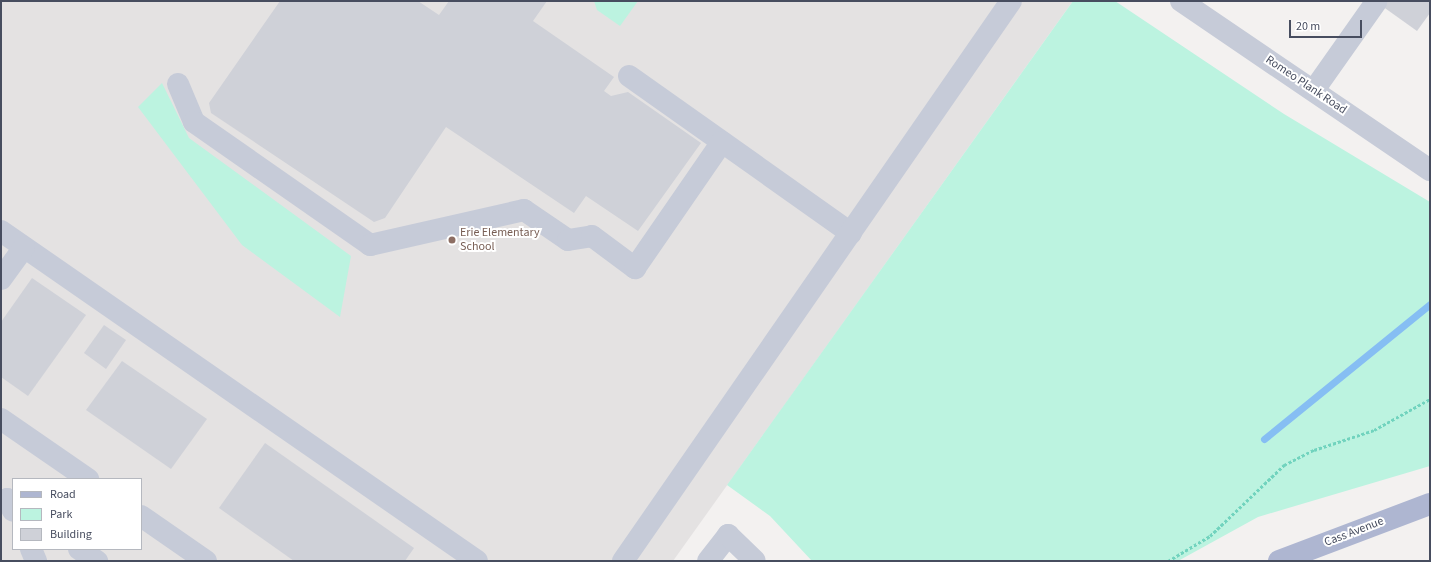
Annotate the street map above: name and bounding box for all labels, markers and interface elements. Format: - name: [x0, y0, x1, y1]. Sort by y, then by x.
- scale bar: [1291, 12, 1364, 38]
- text: 20 m: [1296, 18, 1320, 35]
- street label: Romeo Plank Road: [1263, 53, 1349, 117]
- place label: Erie Elementary School: [460, 226, 540, 254]
- marker: Erie Elementary School: [447, 235, 457, 245]
- legend: [12, 478, 142, 550]
- text: Road: [50, 486, 76, 503]
- text: Park: [50, 506, 72, 523]
- street label: Cass Avenue: [1322, 514, 1386, 550]
- text: Building: [50, 526, 92, 543]

